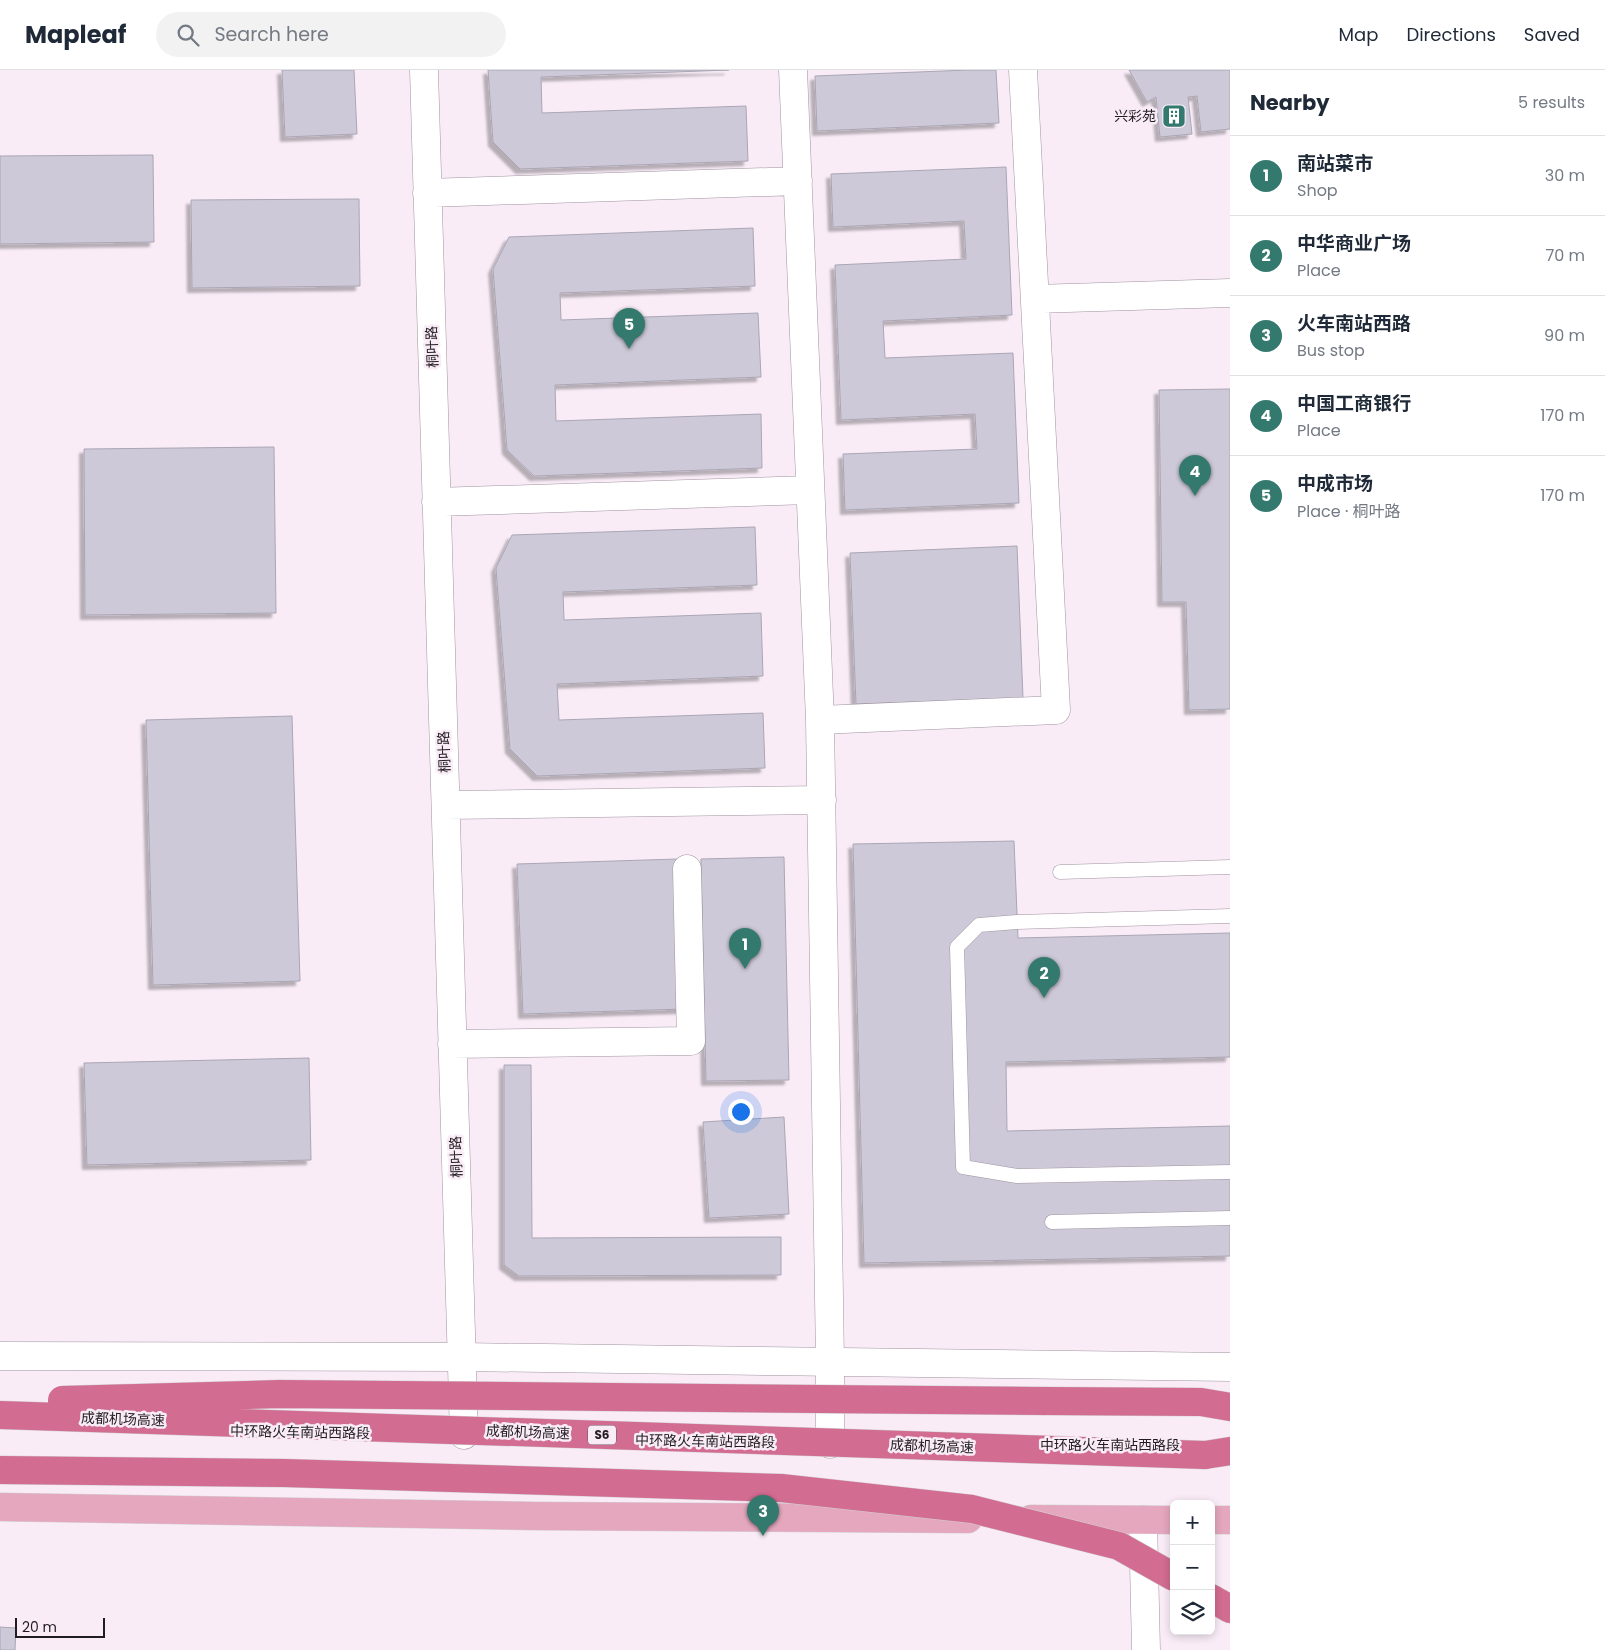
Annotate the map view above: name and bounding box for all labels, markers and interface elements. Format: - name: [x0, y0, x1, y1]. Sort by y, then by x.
- search box: [156, 12, 506, 57]
- text: Mapleaf: [25, 18, 126, 51]
- icon: search: [174, 21, 202, 49]
- text: Search here: [214, 21, 329, 48]
- text: Map: [1339, 22, 1378, 47]
- text: Directions: [1406, 22, 1496, 47]
- text: Saved: [1524, 22, 1580, 47]
- text: Nearby: [1250, 88, 1330, 117]
- text: 5 results: [1518, 91, 1585, 114]
- building icon: 兴彩苑: [1161, 103, 1187, 129]
- place label: 兴彩苑: [1114, 106, 1156, 126]
- text: 南站菜市: [1297, 150, 1373, 177]
- text: 1: [1263, 164, 1269, 187]
- text: 30 m: [1545, 164, 1585, 187]
- text: Shop: [1297, 179, 1338, 202]
- text: 中华商业广场: [1297, 230, 1411, 257]
- text: 2: [1261, 244, 1271, 267]
- text: 70 m: [1545, 244, 1585, 267]
- text: Place: [1297, 259, 1341, 282]
- pin: 5: [613, 308, 645, 349]
- text: 火车南站西路: [1297, 310, 1411, 337]
- text: 3: [1261, 324, 1271, 347]
- text: 90 m: [1544, 324, 1585, 347]
- street label: 桐叶路: [421, 326, 443, 368]
- text: Bus stop: [1297, 339, 1365, 362]
- text: 中国工商银行: [1297, 390, 1411, 417]
- text: 4: [1261, 404, 1271, 427]
- text: 170 m: [1540, 404, 1585, 427]
- text: Place: [1297, 419, 1341, 442]
- pin: 4: [1179, 455, 1211, 496]
- text: 中成市场: [1297, 470, 1373, 497]
- text: 5: [1261, 484, 1271, 507]
- text: 170 m: [1540, 484, 1585, 507]
- text: Place · 桐叶路: [1297, 500, 1401, 523]
- street label: 桐叶路: [433, 731, 455, 773]
- pin: 1: [729, 928, 761, 969]
- pin: 2: [1028, 957, 1060, 998]
- your location: [728, 1099, 754, 1125]
- street label: 桐叶路: [445, 1136, 467, 1178]
- street label: 成都机场高速: [81, 1408, 165, 1430]
- street label: 中环路火车南站西路段: [230, 1421, 370, 1443]
- street label: 成都机场高速: [486, 1421, 570, 1443]
- road number: S6: [588, 1426, 616, 1444]
- street label: 中环路火车南站西路段: [635, 1430, 775, 1452]
- street label: 成都机场高速: [890, 1435, 974, 1457]
- street label: 中环路火车南站西路段: [1040, 1435, 1180, 1455]
- pin: 3: [747, 1495, 779, 1536]
- map controls: [1170, 1500, 1215, 1635]
- button: +: [1170, 1500, 1215, 1545]
- button: −: [1170, 1545, 1215, 1590]
- button: layers: [1170, 1590, 1215, 1635]
- scale bar: [15, 1615, 105, 1638]
- text: 20 m: [22, 1617, 57, 1637]

